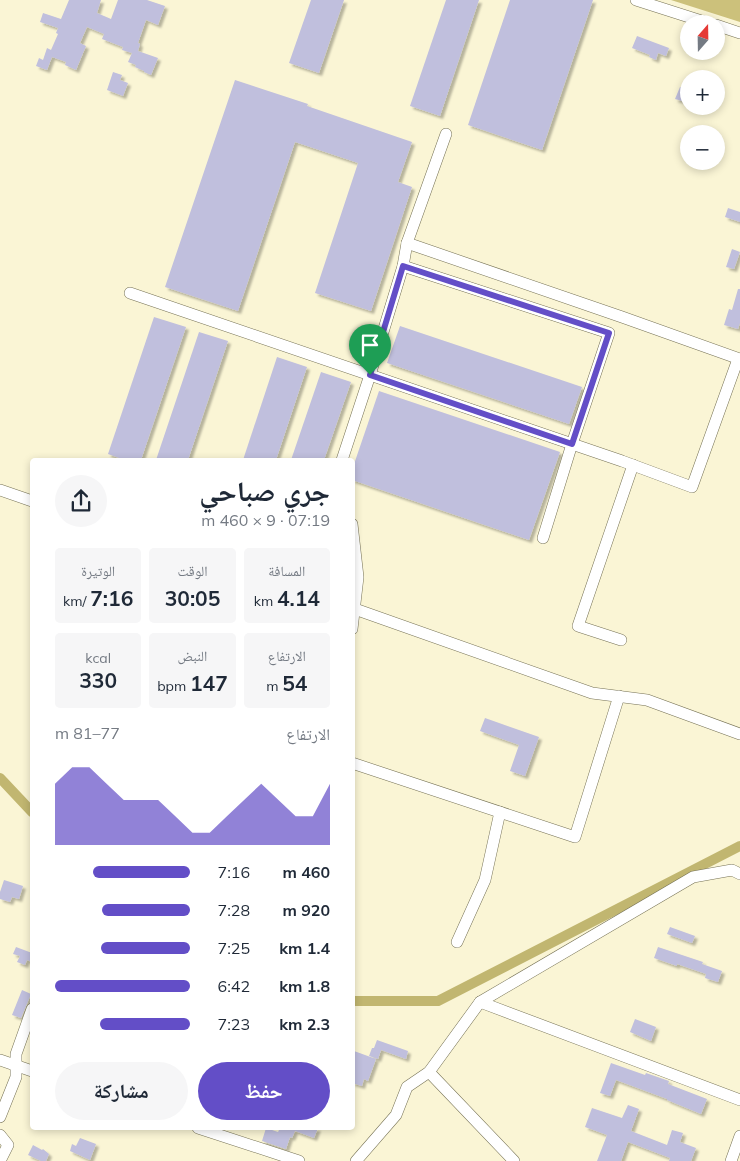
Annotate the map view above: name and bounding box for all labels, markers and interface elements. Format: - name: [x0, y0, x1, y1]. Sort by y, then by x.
- north arrow: [680, 15, 725, 60]
- map controls: [680, 15, 725, 170]
- button: +: [680, 70, 725, 115]
- button: −: [680, 125, 725, 170]
- pin: [349, 324, 391, 375]
- icon: arrive: [356, 331, 384, 359]
- text: جري صباحي: [199, 473, 330, 508]
- button: share: [55, 475, 107, 527]
- text: 07:19 · 9 × 460 m: [201, 510, 330, 530]
- text: الوتيرة: [81, 562, 115, 580]
- text: الوقت: [177, 562, 208, 580]
- text: المسافة: [268, 562, 305, 580]
- text: 7:16: [90, 585, 133, 611]
- text: 30:05: [165, 585, 220, 611]
- text: 4.14: [277, 585, 320, 611]
- text: /km: [63, 592, 90, 610]
- text: km: [254, 592, 277, 610]
- text: النبض: [178, 647, 207, 665]
- text: الارتفاع: [268, 647, 306, 665]
- text: kcal: [85, 649, 111, 667]
- text: 330: [79, 667, 117, 693]
- text: 147: [190, 670, 228, 696]
- text: 54: [282, 670, 307, 696]
- text: bpm: [157, 677, 190, 695]
- text: m: [266, 677, 282, 695]
- text: 77–81 m: [55, 723, 120, 743]
- text: الارتفاع: [286, 724, 330, 744]
- text: 7:16: [218, 862, 250, 882]
- text: 460 m: [282, 862, 330, 882]
- text: 7:28: [218, 900, 250, 920]
- text: 920 m: [282, 900, 330, 920]
- text: 7:25: [218, 938, 250, 958]
- text: 1.4 km: [279, 938, 330, 958]
- text: 6:42: [218, 976, 250, 996]
- text: 1.8 km: [279, 976, 330, 996]
- text: 7:23: [218, 1014, 250, 1034]
- text: 2.3 km: [279, 1014, 330, 1034]
- button: مشاركة: [55, 1062, 188, 1120]
- button: حفظ: [198, 1062, 330, 1120]

